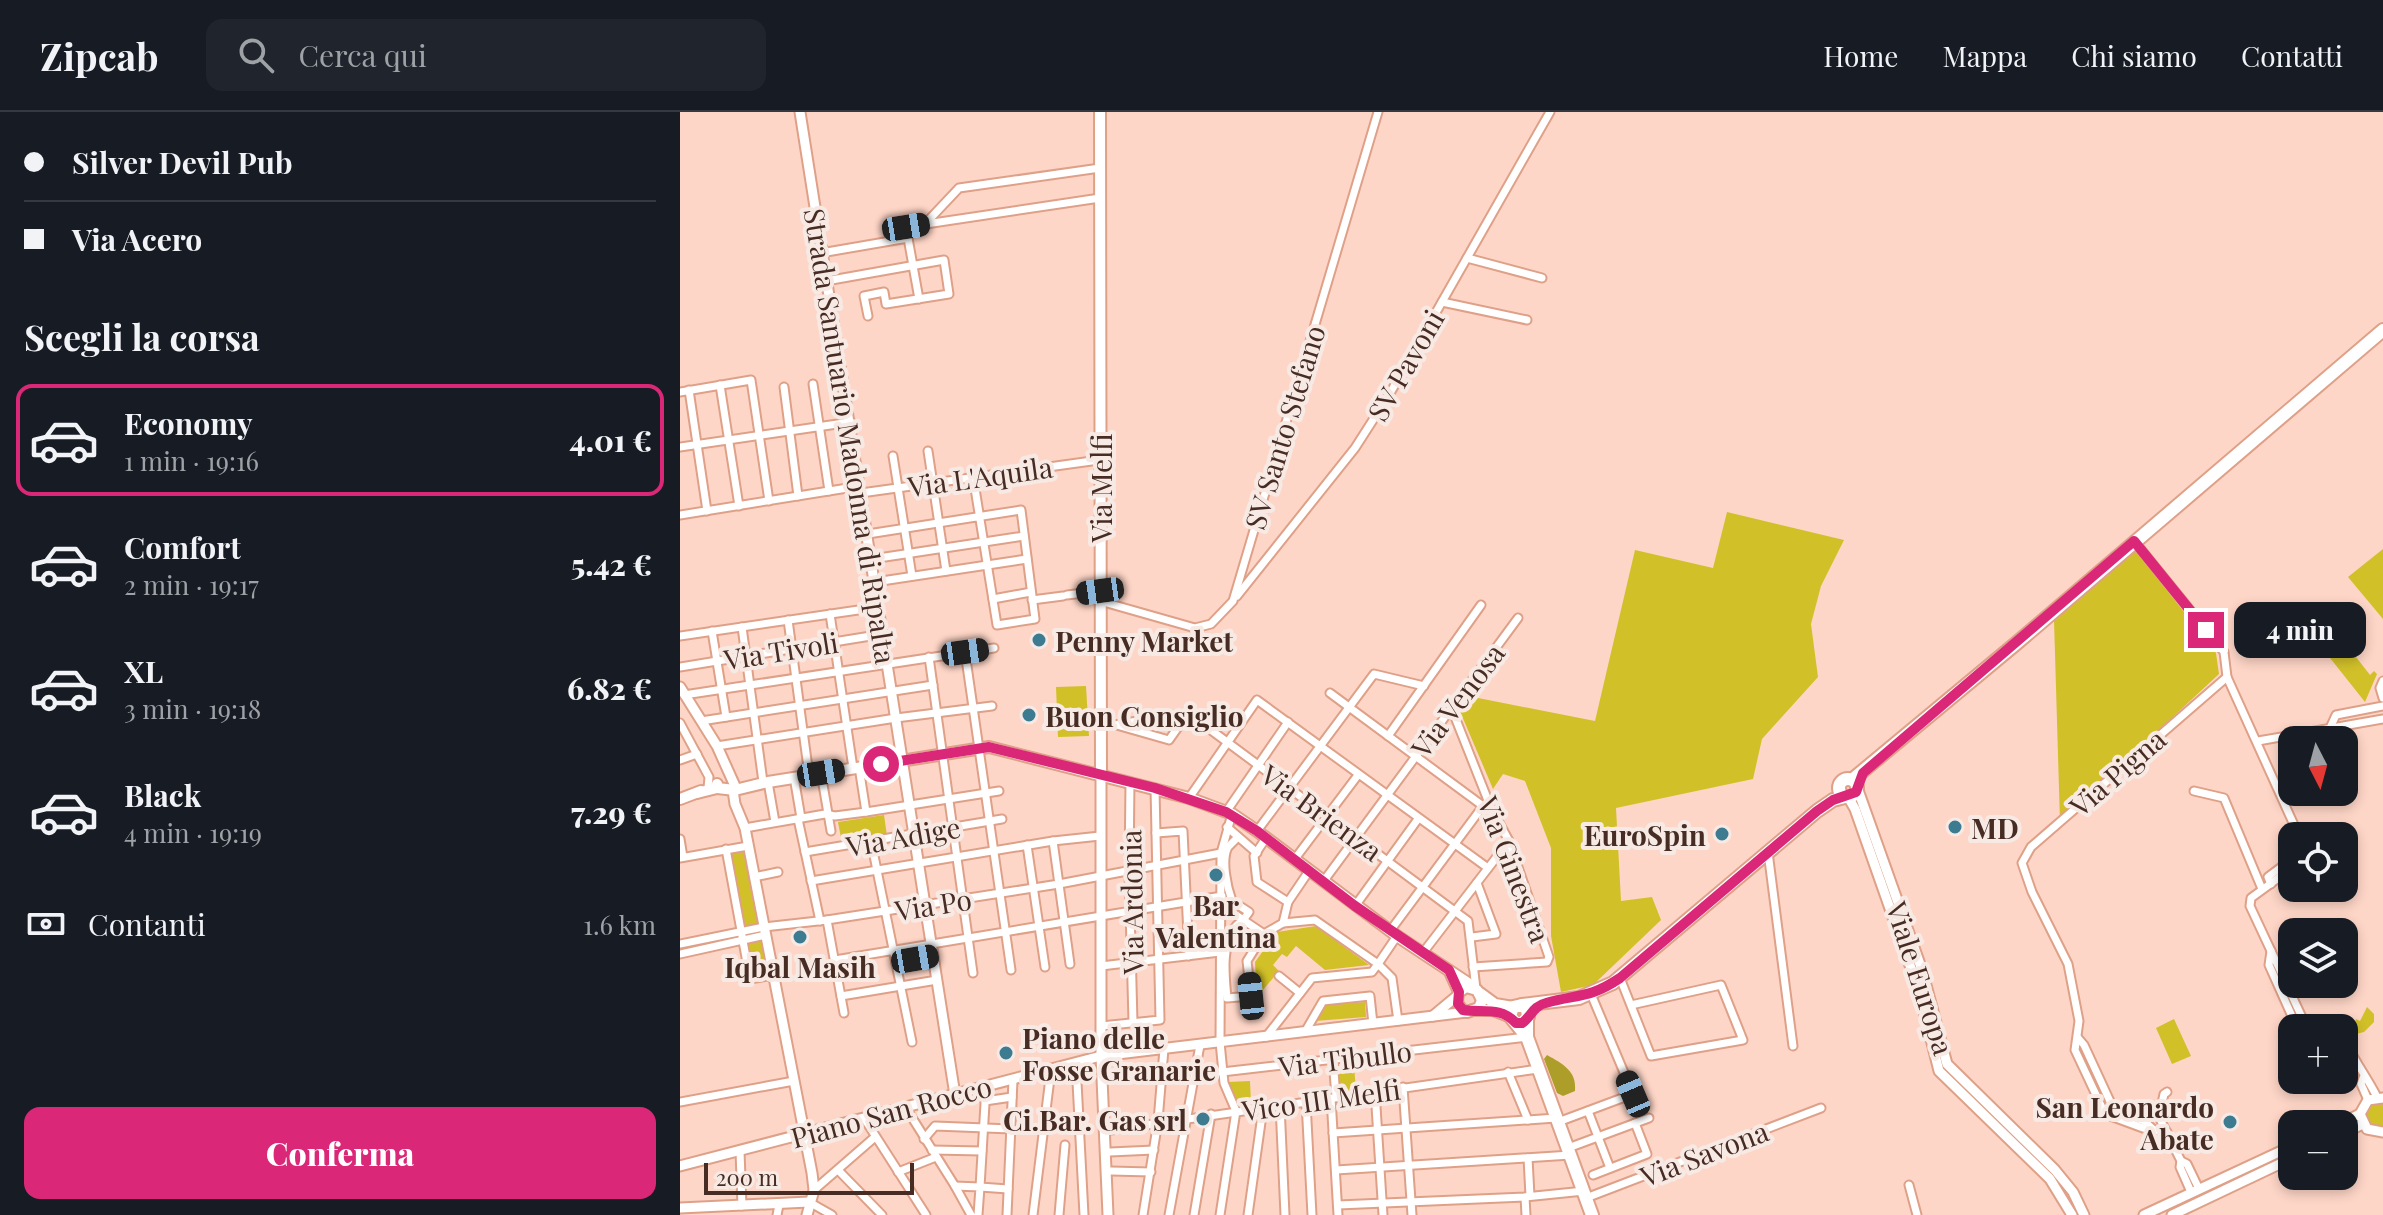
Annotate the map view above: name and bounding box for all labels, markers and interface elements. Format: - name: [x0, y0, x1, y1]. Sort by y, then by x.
- search box: [206, 19, 766, 91]
- text: Zipcab: [40, 30, 158, 81]
- icon: search: [234, 33, 278, 77]
- text: Cerca qui: [298, 35, 427, 75]
- text: Home: [1823, 37, 1898, 74]
- text: Mappa: [1942, 37, 2027, 74]
- text: Chi siamo: [2071, 37, 2197, 74]
- text: Contatti: [2241, 37, 2343, 74]
- text: Silver Devil Pub: [72, 142, 293, 182]
- street label: Strada Santuario Madonna di Ripalta: [797, 206, 905, 667]
- car: [880, 211, 932, 243]
- text: Via Acero: [72, 219, 202, 259]
- street label: SV Pavoni: [1358, 303, 1452, 427]
- text: Scegli la corsa: [24, 312, 260, 360]
- street label: SV Santo Stefano: [1235, 321, 1333, 533]
- text: Economy: [124, 403, 253, 443]
- icon: car: [28, 404, 100, 476]
- text: 4.01 €: [570, 420, 652, 460]
- street label: Via Melfi: [1082, 433, 1119, 544]
- text: 1 min · 19:16: [124, 443, 259, 478]
- street label: Via L'Aquila: [904, 448, 1055, 505]
- text: Comfort: [124, 527, 241, 567]
- icon: car: [28, 528, 100, 600]
- text: 5.42 €: [571, 544, 652, 584]
- text: 2 min · 19:17: [124, 567, 259, 602]
- car: [1075, 576, 1125, 606]
- callout: 4 min: [2234, 602, 2366, 658]
- route end: [2188, 612, 2224, 648]
- text: 4 min: [2266, 612, 2334, 647]
- place label: Penny Market: [1055, 622, 1233, 659]
- street label: Via Tivoli: [720, 623, 841, 677]
- marker: Penny Market: [1030, 631, 1048, 649]
- street label: Via Venosa: [1401, 636, 1512, 765]
- car: [940, 637, 990, 667]
- text: XL: [124, 651, 163, 691]
- icon: car: [28, 652, 100, 724]
- text: 6.82 €: [567, 668, 652, 708]
- text: 3 min · 19:18: [124, 691, 261, 726]
- place label: Buon Consiglio: [1045, 697, 1244, 734]
- marker: Buon Consiglio: [1020, 706, 1038, 724]
- street label: Via Pigna: [2060, 720, 2173, 825]
- north arrow: [2278, 726, 2358, 806]
- map controls: [2278, 726, 2358, 1190]
- route start: [863, 746, 899, 782]
- street label: Via Brienza: [1253, 755, 1390, 869]
- car: [795, 757, 847, 789]
- text: Black: [124, 775, 201, 815]
- icon: car: [28, 776, 100, 848]
- street label: Via Ginestra: [1470, 790, 1560, 947]
- text: 7.29 €: [571, 792, 652, 832]
- street label: Via Adige: [842, 808, 963, 864]
- place label: MD: [1971, 809, 2019, 846]
- text: 4 min · 19:19: [124, 815, 262, 850]
- place label: EuroSpin: [1584, 816, 1706, 853]
- marker: MD: [1946, 818, 1964, 836]
- button: locate: [2278, 822, 2358, 902]
- marker: EuroSpin: [1713, 825, 1731, 843]
- street label: Via Ardonia: [1111, 829, 1151, 976]
- marker: Bar Valentina: [1207, 866, 1225, 884]
- street label: Via Po: [891, 880, 974, 928]
- place label: Bar Valentina: [1154, 886, 1277, 955]
- street label: Viale Europa: [1879, 896, 1963, 1059]
- icon: cash: [24, 902, 68, 946]
- text: Contanti: [88, 904, 206, 944]
- text: 1.6 km: [583, 907, 656, 942]
- button: layers: [2278, 918, 2358, 998]
- marker: Iqbal Masih: [791, 928, 809, 946]
- car: [889, 943, 941, 975]
- place label: Iqbal Masih: [724, 948, 876, 985]
- car: [1237, 971, 1265, 1021]
- button: +: [2278, 1014, 2358, 1094]
- place label: Piano delle Fosse Granarie: [1022, 1019, 1216, 1088]
- street label: Via Tibullo: [1275, 1031, 1414, 1085]
- marker: Piano delle Fosse Granarie: [997, 1044, 1015, 1062]
- street label: Piano San Rocco: [787, 1066, 995, 1156]
- car: [1613, 1067, 1653, 1121]
- street label: Vico III Melfi: [1238, 1070, 1403, 1129]
- place label: San Leonardo Abate: [2035, 1088, 2214, 1157]
- place label: Ci.Bar. Gas srl: [1003, 1101, 1187, 1138]
- button: Conferma: [24, 1107, 656, 1199]
- marker: Ci.Bar. Gas srl: [1194, 1110, 1212, 1128]
- button: −: [2278, 1110, 2358, 1190]
- street label: Via Savona: [1634, 1112, 1773, 1195]
- marker: San Leonardo Abate: [2221, 1113, 2239, 1131]
- scale bar: [704, 1159, 914, 1195]
- text: 200 m: [716, 1162, 778, 1192]

